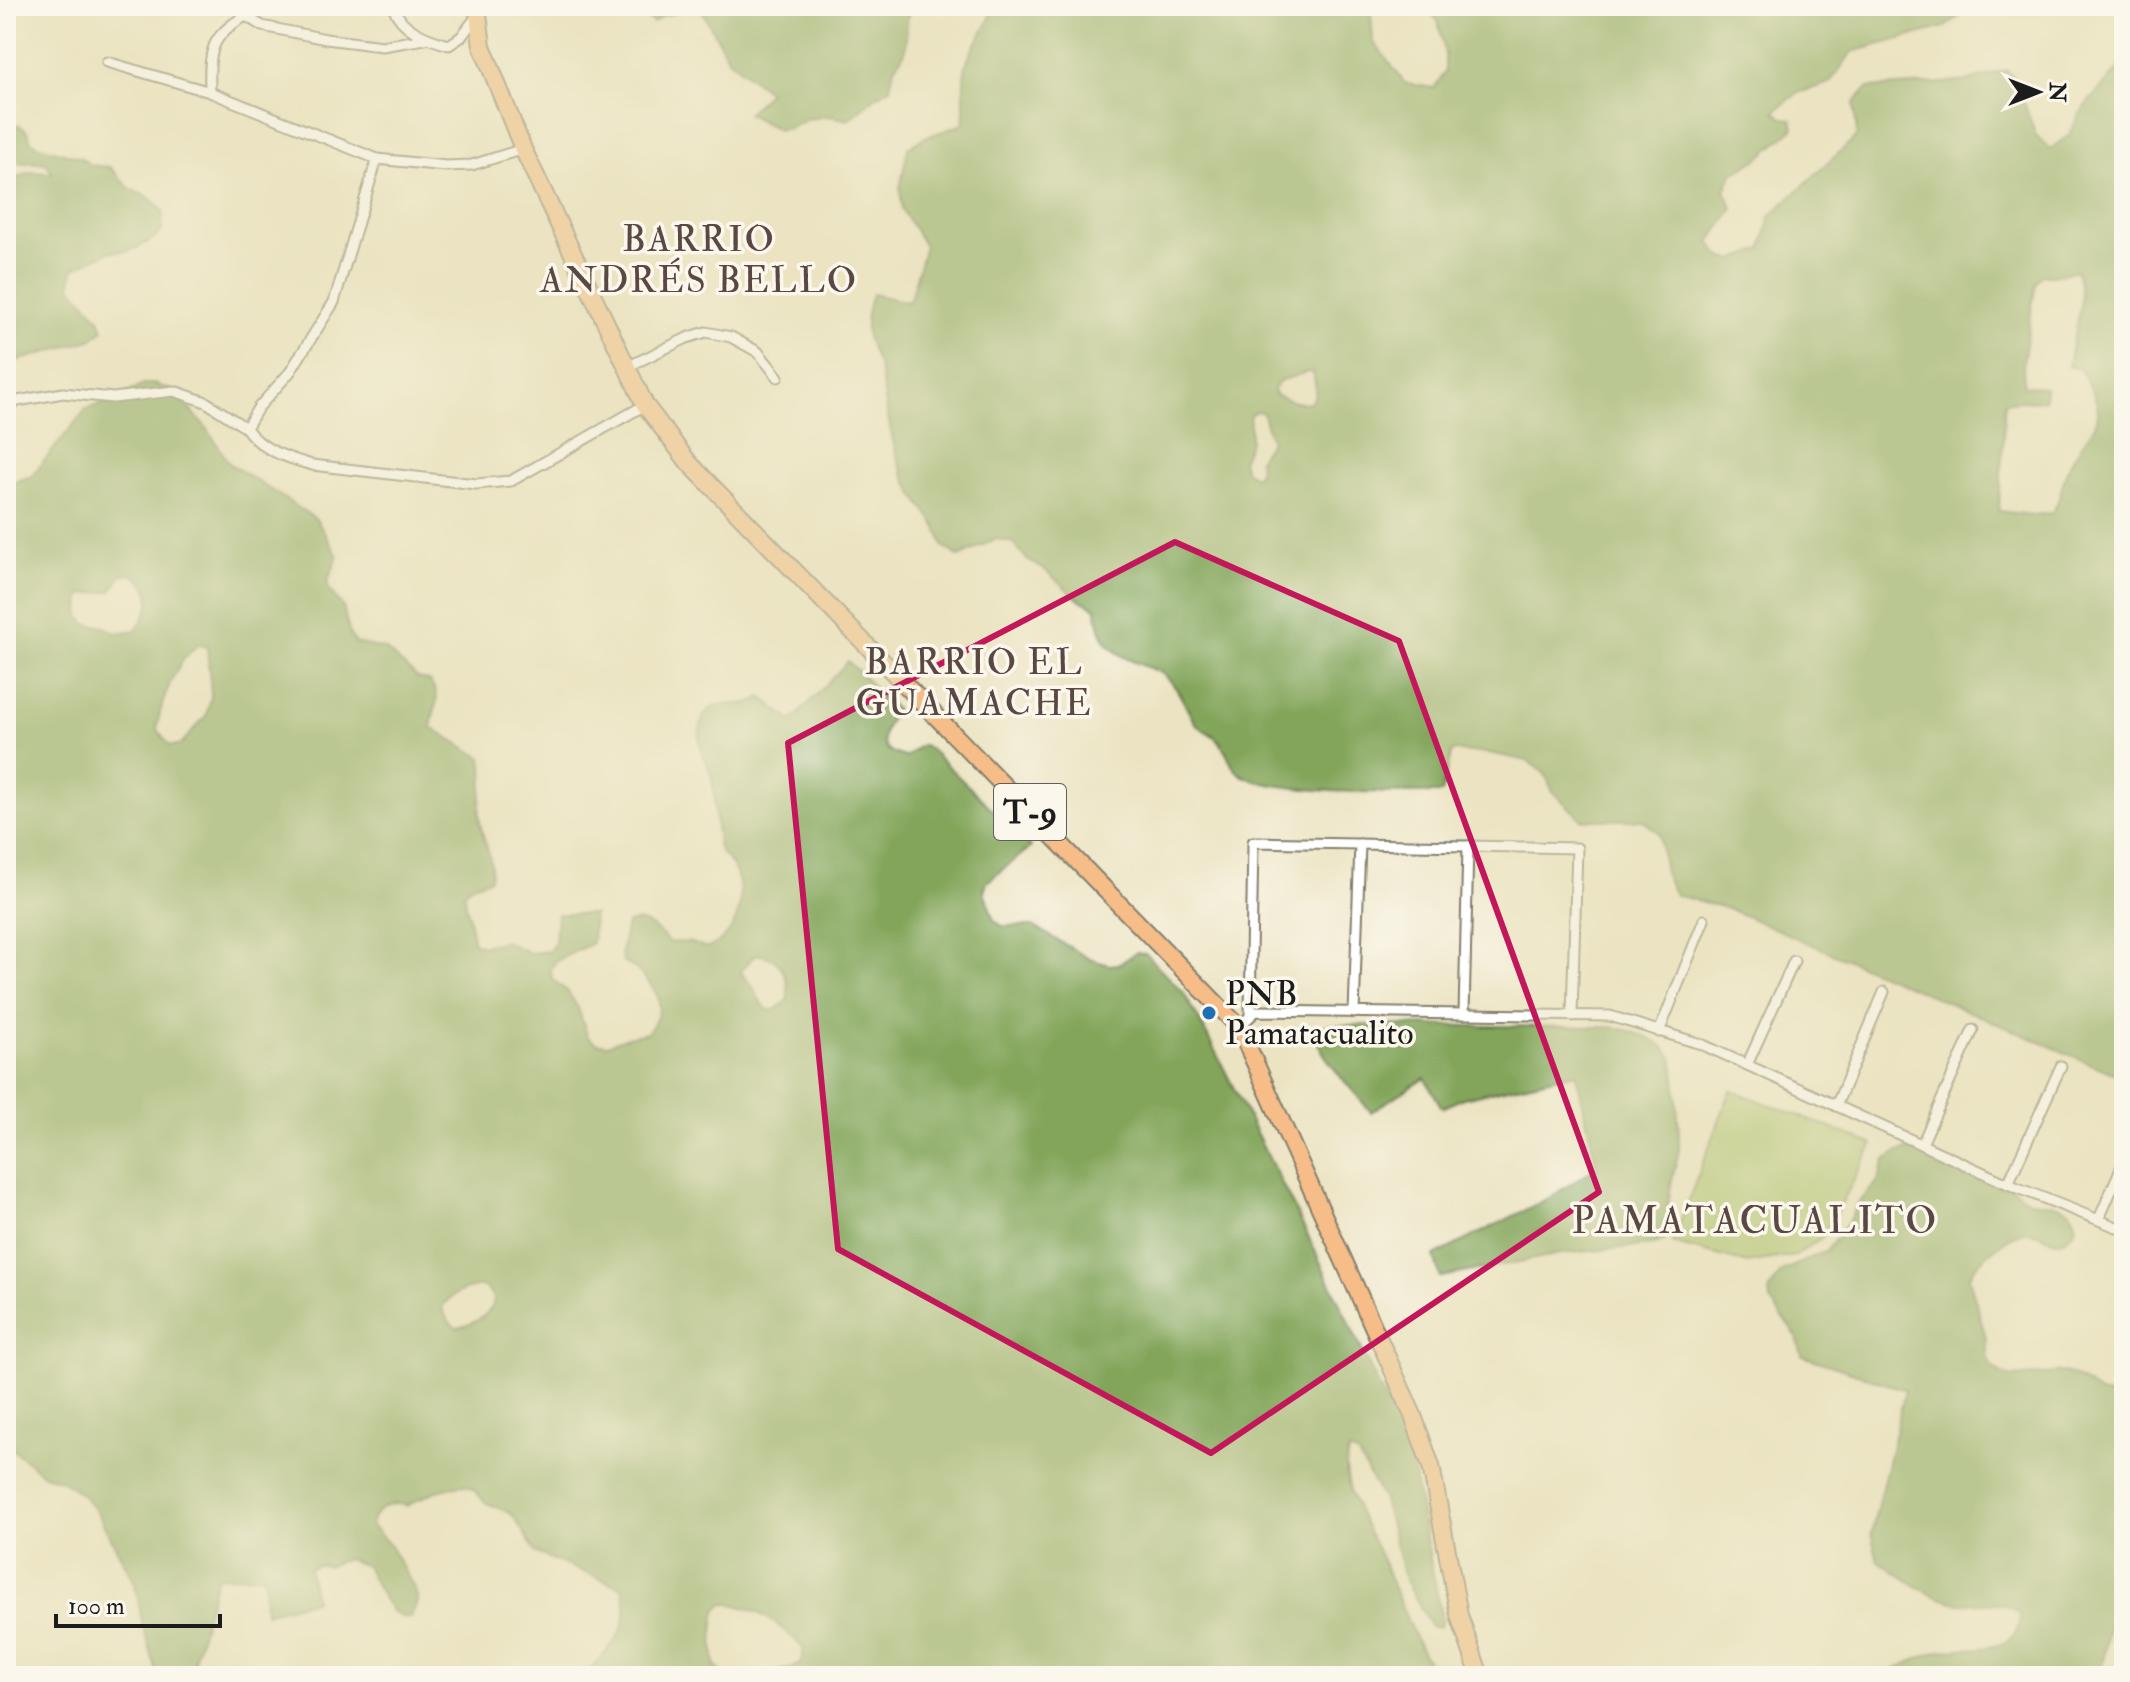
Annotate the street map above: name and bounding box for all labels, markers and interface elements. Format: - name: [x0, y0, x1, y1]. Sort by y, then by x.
- north arrow: [1998, 52, 2078, 132]
- text: N: [2043, 81, 2071, 102]
- district label: BARRIO ANDRÉS BELLO: [539, 217, 858, 303]
- district label: BARRIO EL GUAMACHE: [855, 640, 1093, 726]
- road number: T-9: [994, 784, 1066, 840]
- place label: PNB Pamatacualito: [1225, 973, 1414, 1055]
- marker: PNB Pamatacualito: [1200, 1004, 1218, 1022]
- district label: PAMATACUALITO: [1572, 1197, 1938, 1245]
- scale bar: [56, 1578, 220, 1628]
- text: 100 m: [68, 1591, 125, 1622]

